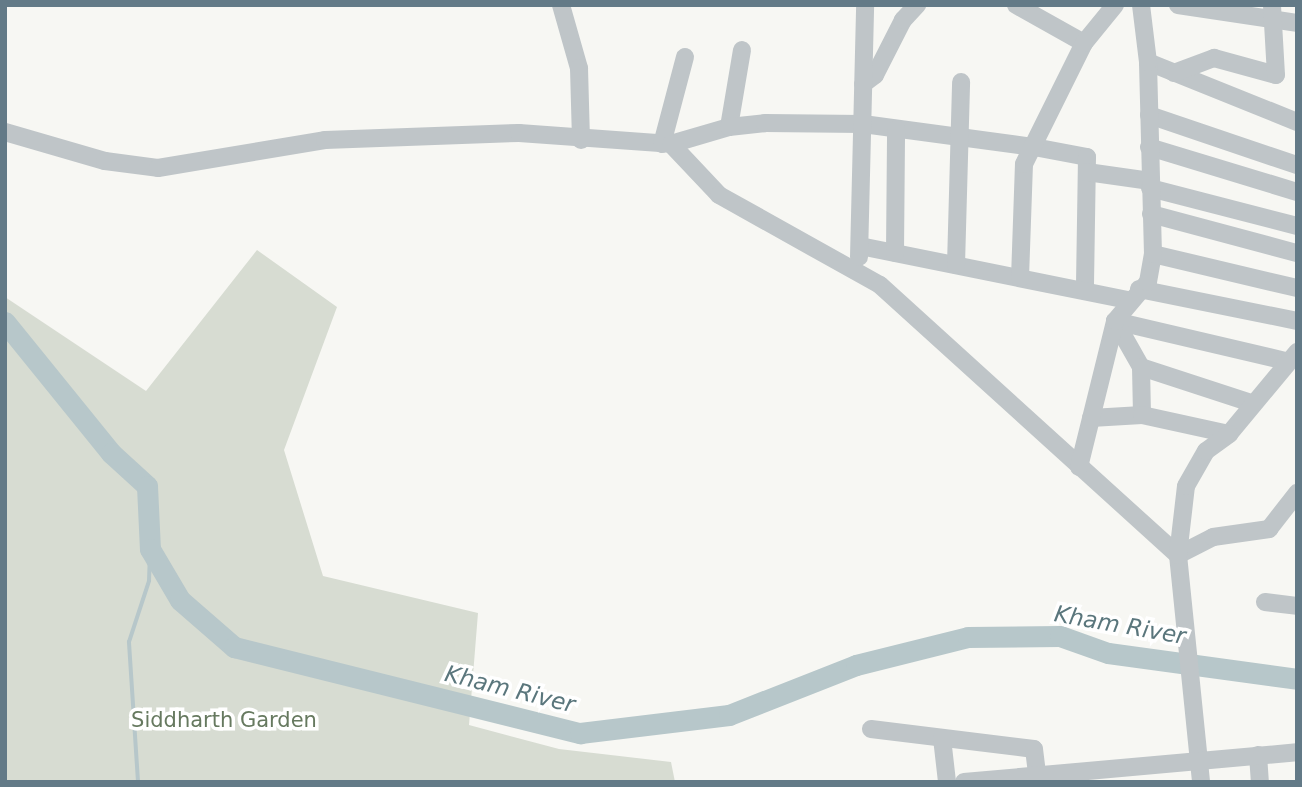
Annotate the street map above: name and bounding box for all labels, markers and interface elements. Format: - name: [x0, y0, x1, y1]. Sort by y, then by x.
- water label: Kham River: [1052, 600, 1188, 650]
- water label: Kham River: [442, 660, 578, 718]
- park label: Siddharth Garden: [131, 707, 317, 733]

